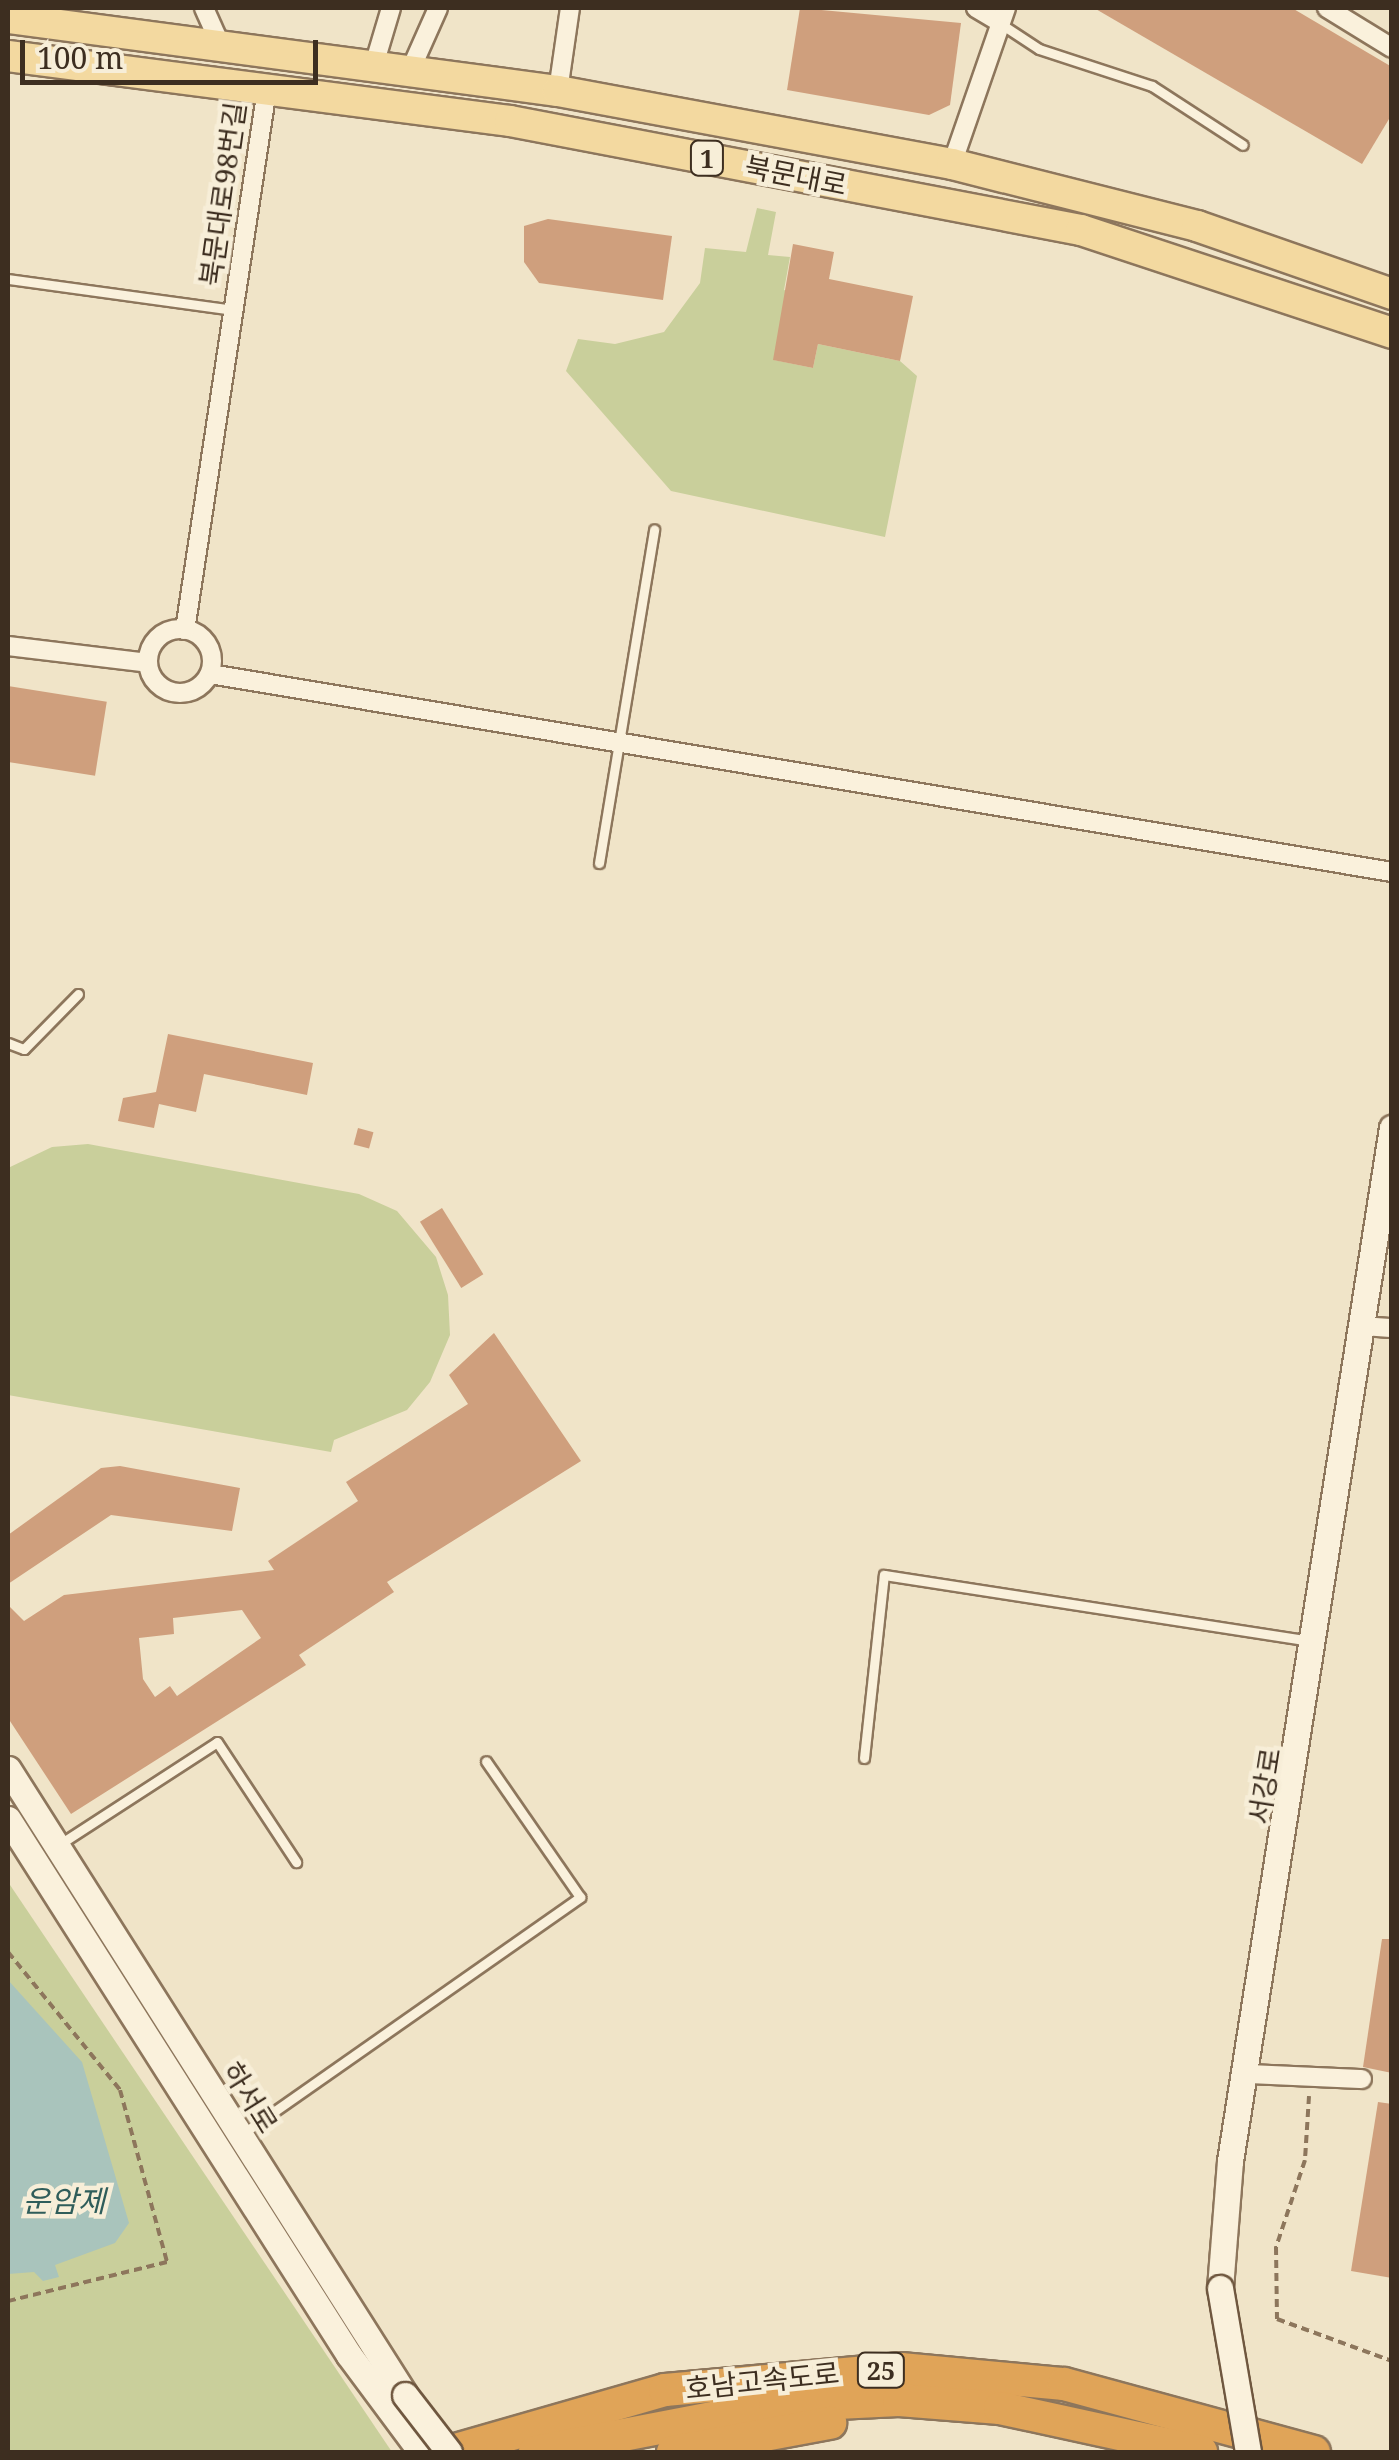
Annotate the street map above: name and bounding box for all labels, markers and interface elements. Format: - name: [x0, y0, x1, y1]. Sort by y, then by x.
- scale bar: [25, 20, 322, 82]
- text: 100 m: [37, 37, 123, 78]
- street label: 북문대로98번길: [192, 100, 252, 288]
- road number: 1: [690, 138, 724, 178]
- street label: 북문대로: [742, 149, 850, 201]
- street label: 서강로: [1241, 1745, 1287, 1827]
- street label: 하서로: [216, 2055, 286, 2139]
- water label: 운암제: [23, 2183, 105, 2219]
- road number: 25: [856, 2350, 906, 2390]
- street label: 호남고속도로: [683, 2355, 841, 2405]

